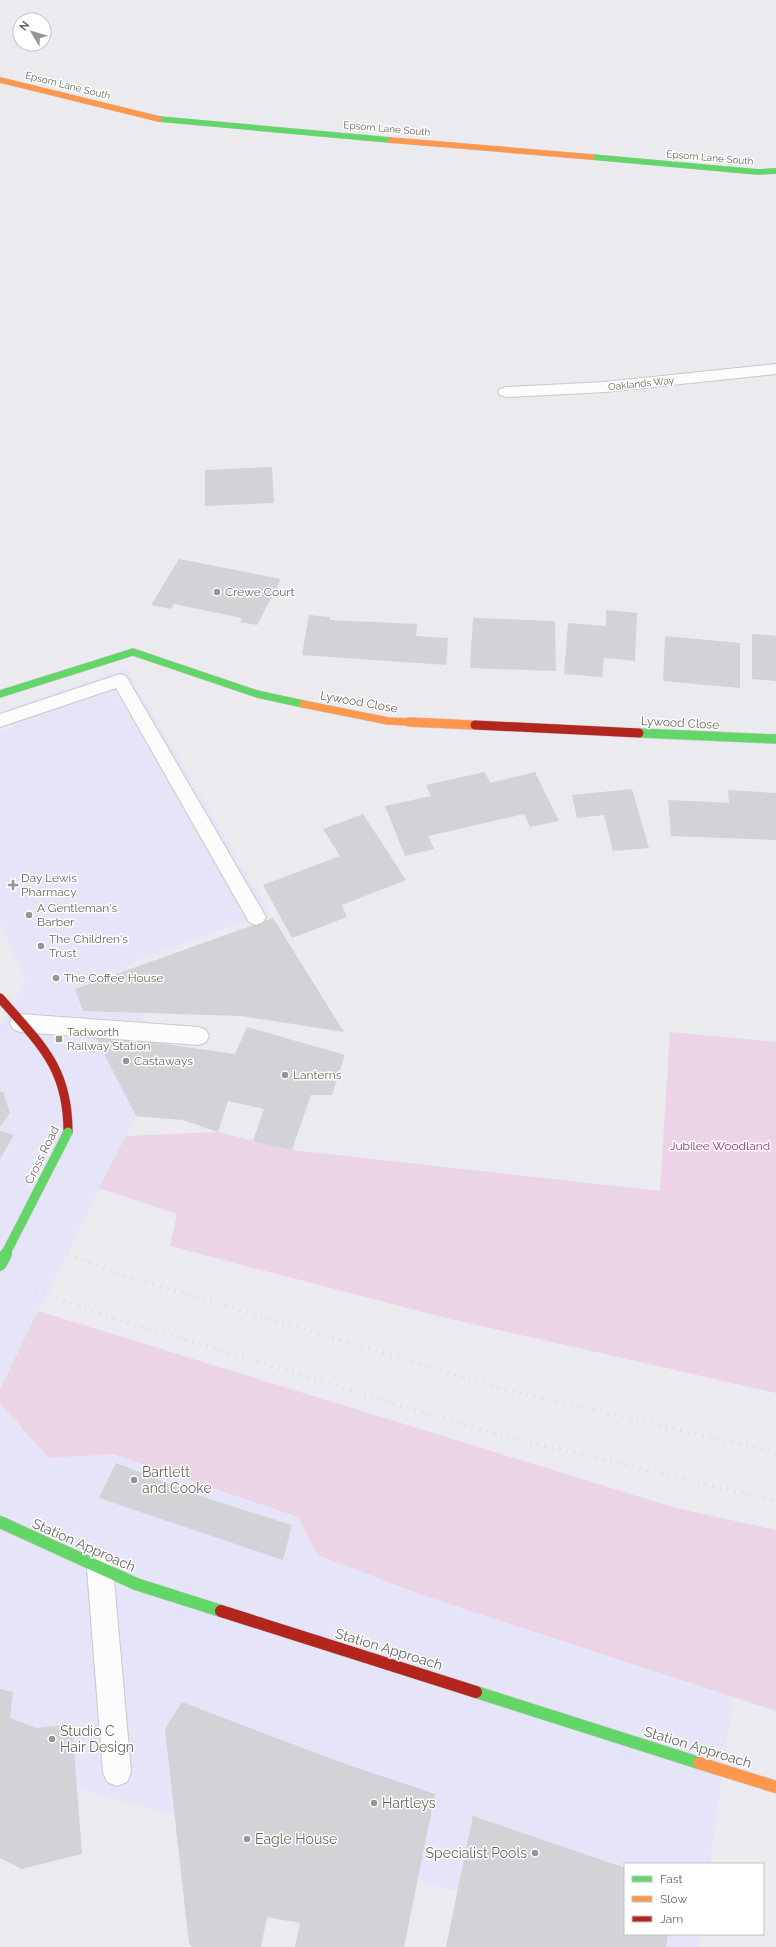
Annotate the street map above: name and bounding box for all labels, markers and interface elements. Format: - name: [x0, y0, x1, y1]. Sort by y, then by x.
- north arrow: [12, 12, 52, 52]
- text: N: [17, 19, 32, 33]
- street label: Epsom Lane South: [24, 70, 112, 101]
- street label: Epsom Lane South: [343, 119, 431, 138]
- street label: Epsom Lane South: [666, 148, 754, 167]
- street label: Oaklands Way: [608, 375, 675, 392]
- place label: Crewe Court: [225, 585, 295, 599]
- marker: Crewe Court: [212, 587, 222, 597]
- street label: Lywood Close: [319, 688, 399, 716]
- street label: Lywood Close: [641, 714, 719, 732]
- place label: Day Lewis Pharmacy: [21, 871, 77, 899]
- marker: Day Lewis Pharmacy: [8, 880, 18, 890]
- place label: A Gentleman's Barber: [37, 901, 117, 929]
- marker: A Gentleman's Barber: [24, 910, 34, 920]
- place label: The Children's Trust: [49, 932, 128, 960]
- marker: The Children's Trust: [36, 941, 46, 951]
- place label: The Coffee House: [64, 971, 164, 985]
- marker: The Coffee House: [51, 973, 61, 983]
- place label: Tadworth Railway Station: [67, 1025, 151, 1053]
- marker: Tadworth Railway Station: [54, 1034, 64, 1044]
- place label: Castaways: [134, 1054, 193, 1068]
- marker: Castaways: [121, 1056, 131, 1066]
- place label: Lanterns: [293, 1068, 342, 1082]
- marker: Lanterns: [280, 1070, 290, 1080]
- street label: Cross Road: [22, 1124, 62, 1186]
- park label: Jubilee Woodland: [670, 1139, 770, 1153]
- place label: Bartlett and Cooke: [142, 1464, 212, 1496]
- marker: Bartlett and Cooke: [129, 1475, 139, 1485]
- street label: Station Approach: [30, 1515, 138, 1575]
- street label: Station Approach: [333, 1625, 445, 1673]
- place label: Studio C Hair Design: [60, 1723, 134, 1755]
- street label: Station Approach: [642, 1723, 754, 1771]
- marker: Studio C Hair Design: [47, 1734, 57, 1744]
- place label: Hartleys: [382, 1795, 436, 1811]
- marker: Hartleys: [369, 1798, 379, 1808]
- place label: Eagle House: [255, 1831, 337, 1847]
- marker: Eagle House: [242, 1834, 252, 1844]
- place label: Specialist Pools: [426, 1845, 527, 1861]
- marker: Specialist Pools: [530, 1848, 540, 1858]
- legend: [624, 1863, 764, 1935]
- text: Fast: [660, 1872, 683, 1886]
- text: Slow: [660, 1892, 687, 1906]
- text: Jam: [660, 1912, 683, 1926]

